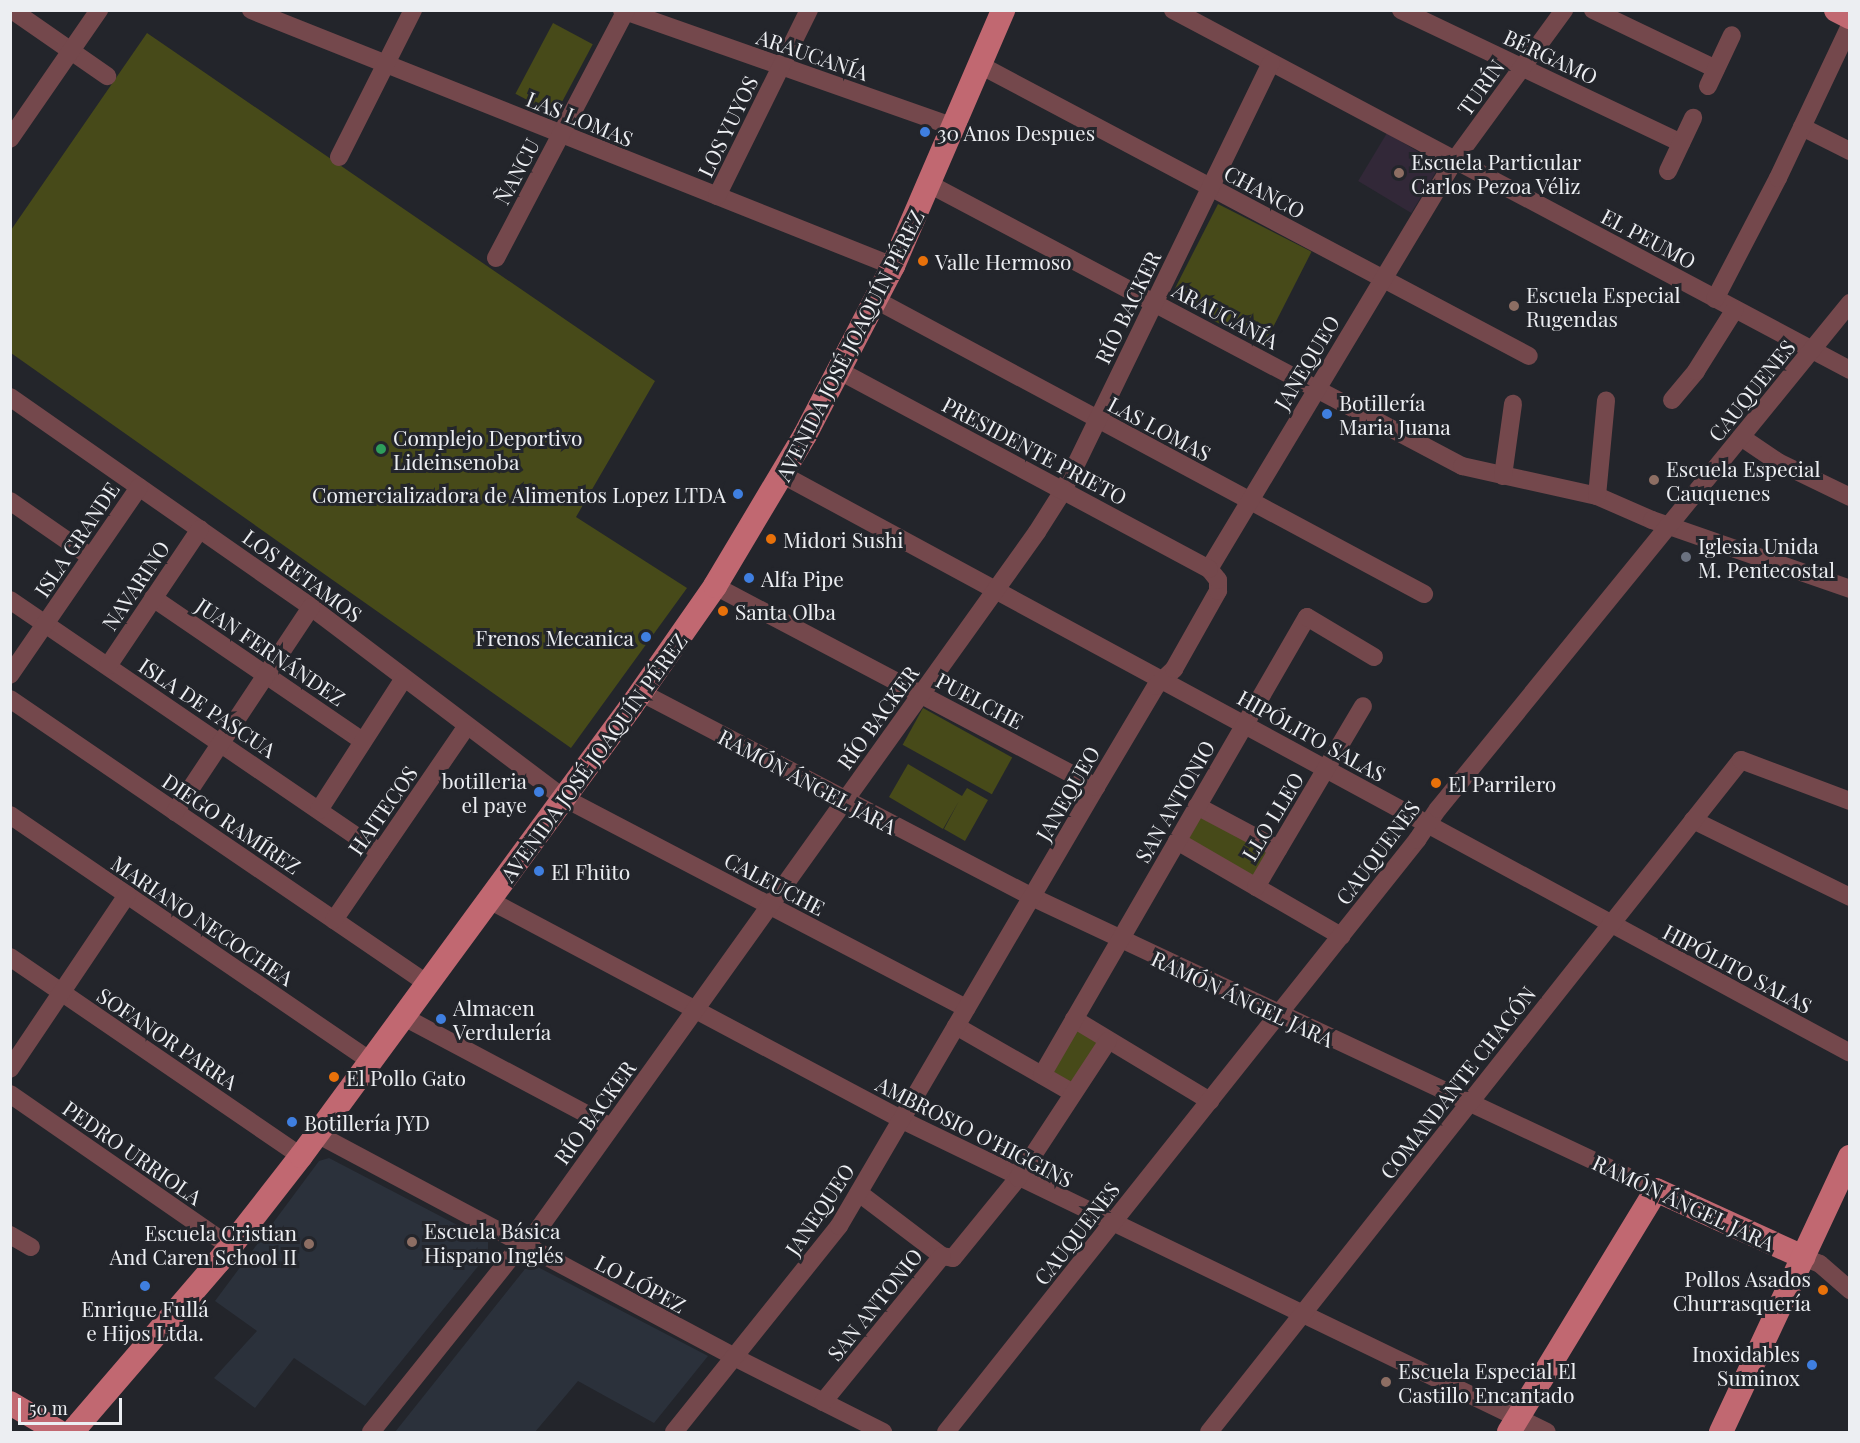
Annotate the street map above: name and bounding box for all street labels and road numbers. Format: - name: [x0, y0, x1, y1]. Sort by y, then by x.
- street label: ARAUCANÍA: [754, 23, 872, 85]
- street label: BÉRGAMO: [1500, 23, 1602, 89]
- street label: TURÍN: [1451, 54, 1509, 120]
- street label: LOS YUYOS: [692, 71, 762, 181]
- street label: LAS LOMAS: [523, 85, 637, 151]
- street label: ÑANCU: [488, 134, 544, 208]
- street label: CHANCO: [1220, 159, 1310, 223]
- street label: EL PEUMO: [1597, 203, 1701, 273]
- street label: AVENIDA JOSÉ JOAQUÍN PÉREZ: [770, 205, 928, 485]
- street label: RÍO BACKER: [1089, 247, 1165, 367]
- street label: ARAUCANÍA: [1169, 277, 1283, 353]
- street label: JANEQUEO: [1268, 310, 1344, 414]
- street label: CAUQUENES: [1702, 334, 1800, 446]
- street label: LAS LOMAS: [1104, 390, 1216, 466]
- street label: PRESIDENTE PRIETO: [938, 391, 1132, 509]
- street label: ISLA GRANDE: [28, 477, 124, 601]
- street label: LOS RETAMOS: [239, 523, 367, 627]
- street label: NAVARINO: [96, 535, 174, 635]
- street label: JUAN FERNÁNDEZ: [192, 592, 350, 710]
- street label: AVENIDA JOSÉ JOAQUÍN PÉREZ: [494, 628, 692, 886]
- street label: ISLA DE PASCUA: [135, 652, 281, 762]
- street label: RÍO BACKER: [831, 660, 923, 774]
- street label: PUELCHE: [932, 667, 1028, 733]
- street label: HIPÓLITO SALAS: [1234, 684, 1390, 786]
- street label: RAMÓN ÁNGEL JARA: [714, 723, 902, 839]
- street label: SAN ANTONIO: [1129, 735, 1219, 867]
- street label: JANEQUEO: [1030, 741, 1104, 845]
- street label: HAITECOS: [342, 761, 422, 859]
- street label: DIEGO RAMÍREZ: [158, 767, 306, 879]
- street label: LLO LLEO: [1236, 767, 1308, 865]
- street label: CAUQUENES: [1330, 795, 1424, 909]
- street label: CALEUCHE: [721, 846, 829, 920]
- street label: MARIANO NECOCHEA: [107, 850, 299, 990]
- street label: HIPÓLITO SALAS: [1659, 918, 1817, 1018]
- street label: RAMÓN ÁNGEL JARA: [1148, 945, 1338, 1051]
- street label: COMANDANTE CHACÓN: [1374, 981, 1540, 1183]
- street label: SOFANOR PARRA: [93, 982, 243, 1094]
- street label: RÍO BACKER: [548, 1055, 640, 1169]
- street label: AMBROSIO O'HIGGINS: [872, 1070, 1078, 1192]
- street label: PEDRO URRIOLA: [59, 1095, 207, 1209]
- street label: RAMÓN ÁNGEL JARA: [1589, 1149, 1779, 1255]
- street label: JANEQUEO: [779, 1158, 859, 1260]
- street label: CAUQUENES: [1028, 1177, 1124, 1289]
- street label: SAN ANTONIO: [821, 1243, 927, 1365]
- street label: LO LÓPEZ: [592, 1249, 690, 1317]

